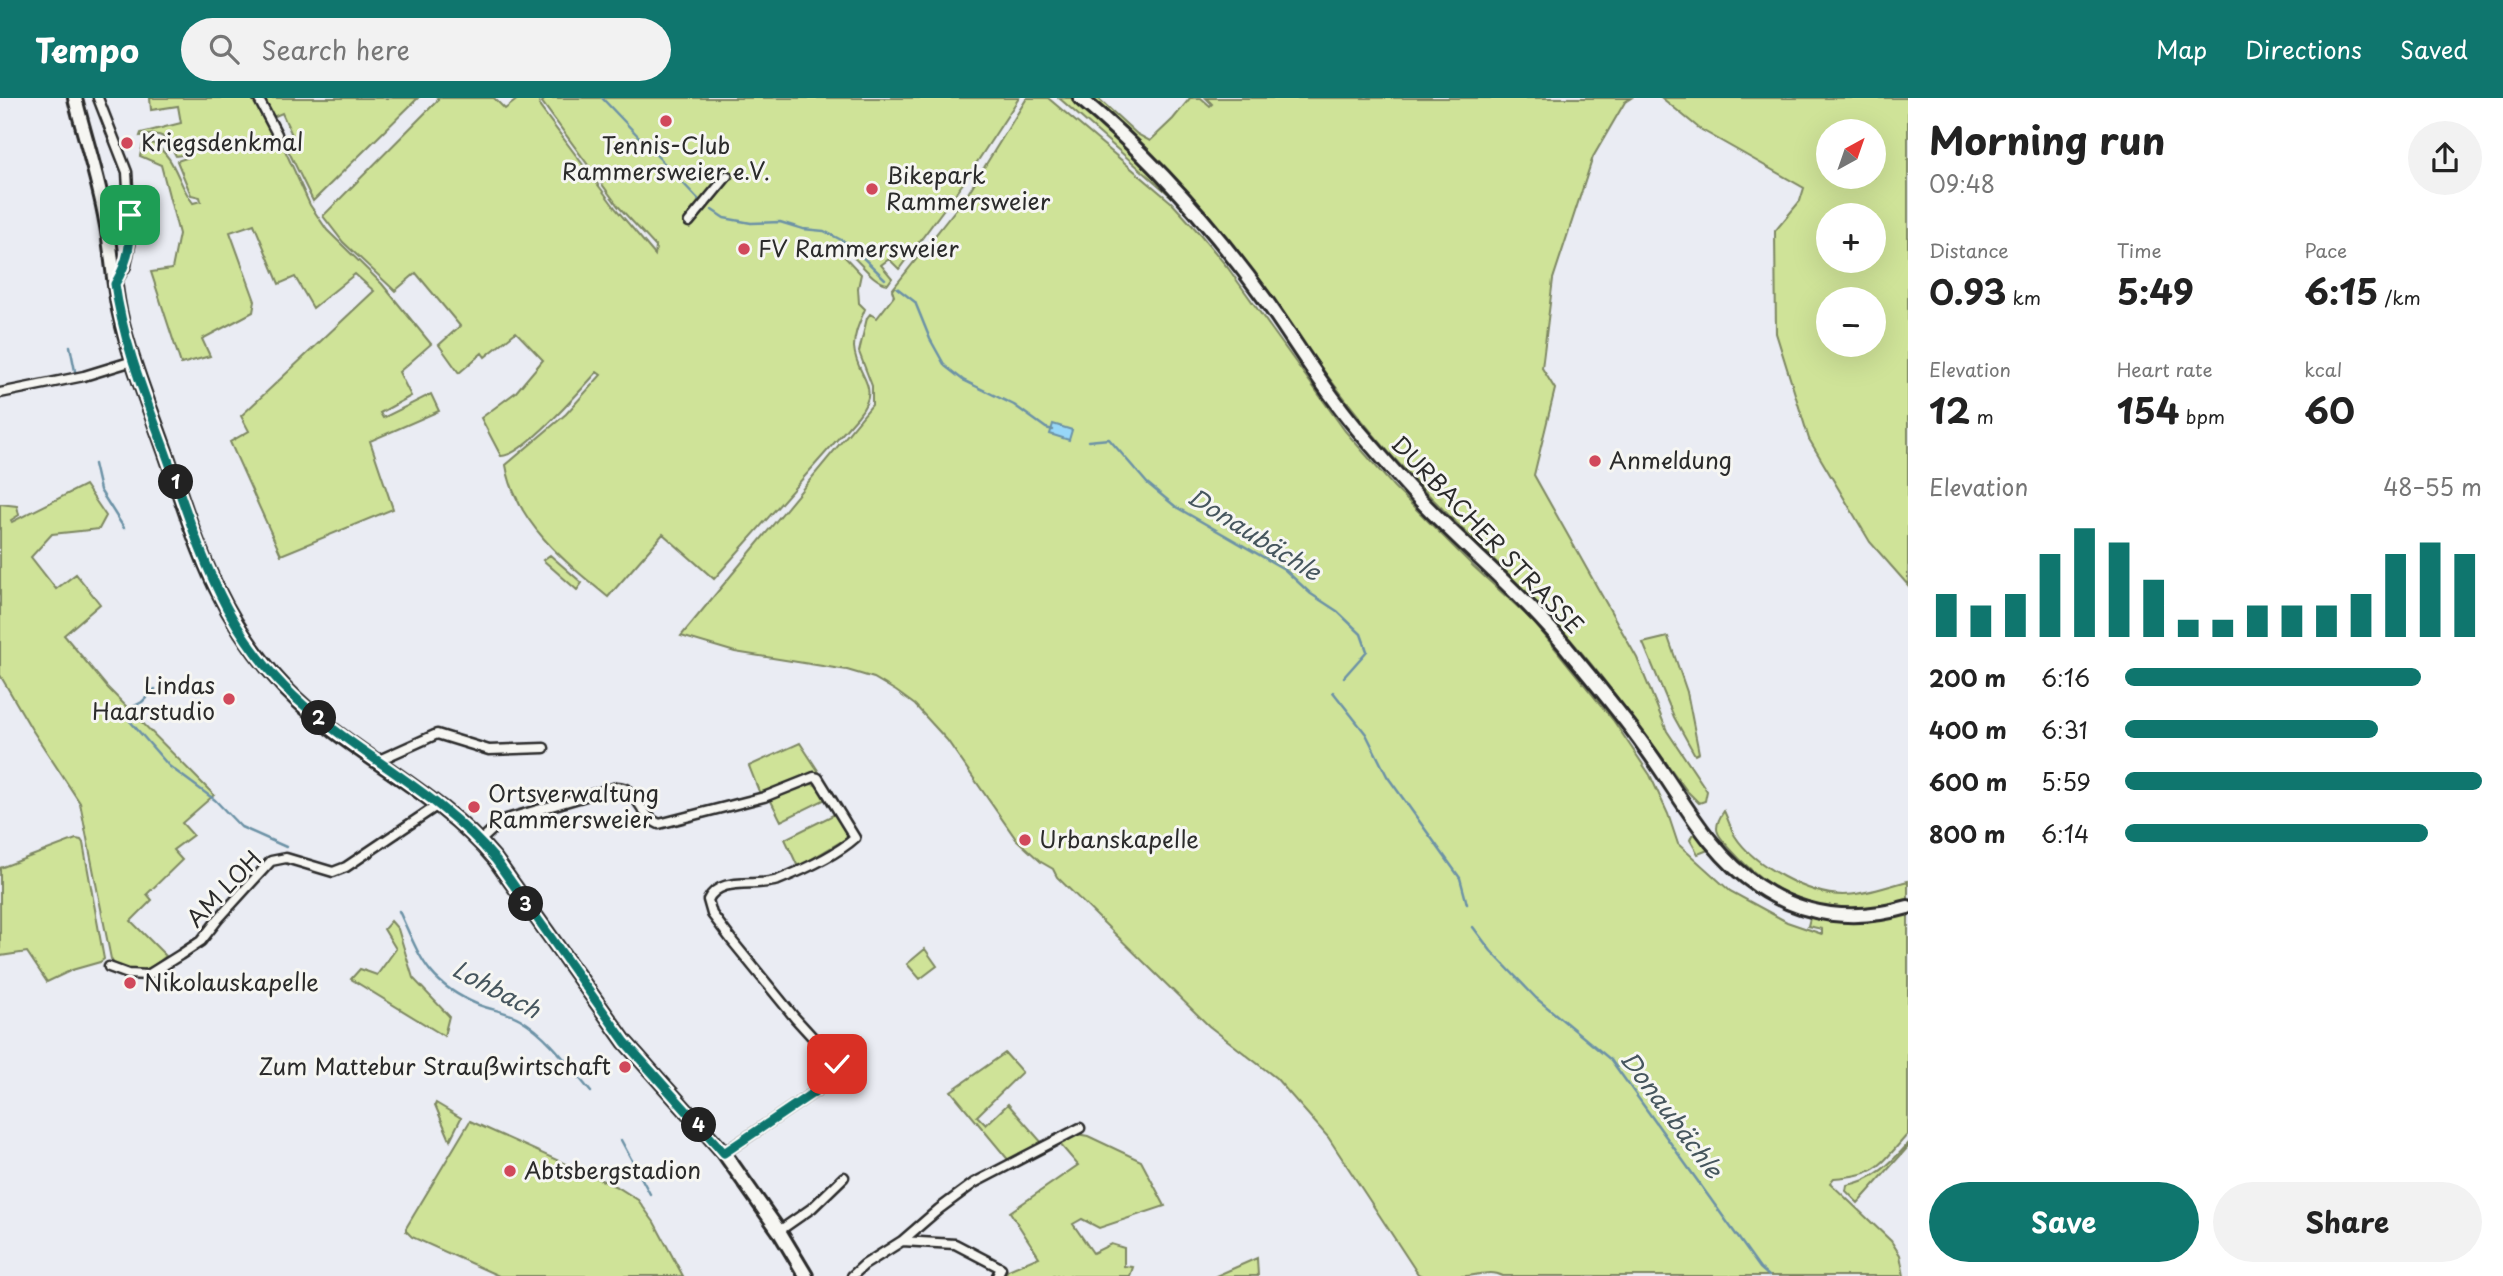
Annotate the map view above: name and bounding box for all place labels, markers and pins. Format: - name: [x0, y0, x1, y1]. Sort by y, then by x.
- marker: Tennis-Club Rammersweier e.V.: [658, 113, 674, 129]
- place label: Kriegsdenkmal: [141, 124, 303, 159]
- place label: Tennis-Club Rammersweier e.V.: [562, 127, 770, 188]
- marker: Kriegsdenkmal: [119, 135, 135, 151]
- place label: Bikepark Rammersweier: [886, 157, 1051, 218]
- marker: Bikepark Rammersweier: [864, 181, 880, 197]
- pin: [100, 185, 160, 245]
- place label: FV Rammersweier: [758, 230, 959, 265]
- marker: FV Rammersweier: [736, 241, 752, 257]
- place label: Anmeldung: [1609, 442, 1732, 477]
- marker: Anmeldung: [1587, 453, 1603, 469]
- pin: 1: [158, 464, 194, 500]
- place label: Lindas Haarstudio: [92, 667, 215, 728]
- marker: Lindas Haarstudio: [221, 691, 237, 707]
- pin: 2: [302, 700, 336, 736]
- place label: Ortsverwaltung Rammersweier: [488, 775, 659, 836]
- marker: Ortsverwaltung Rammersweier: [466, 799, 482, 815]
- place label: Urbanskapelle: [1039, 821, 1199, 856]
- marker: Urbanskapelle: [1017, 832, 1033, 848]
- pin: 3: [508, 886, 544, 922]
- place label: Nikolauskapelle: [144, 964, 319, 999]
- marker: Nikolauskapelle: [122, 975, 138, 991]
- pin: [807, 1034, 867, 1094]
- place label: Zum Mattebur Straußwirtschaft: [258, 1048, 611, 1083]
- marker: Zum Mattebur Straußwirtschaft: [617, 1059, 633, 1075]
- pin: 4: [682, 1108, 716, 1142]
- place label: Abtsbergstadion: [524, 1152, 701, 1187]
- marker: Abtsbergstadion: [502, 1163, 518, 1179]

